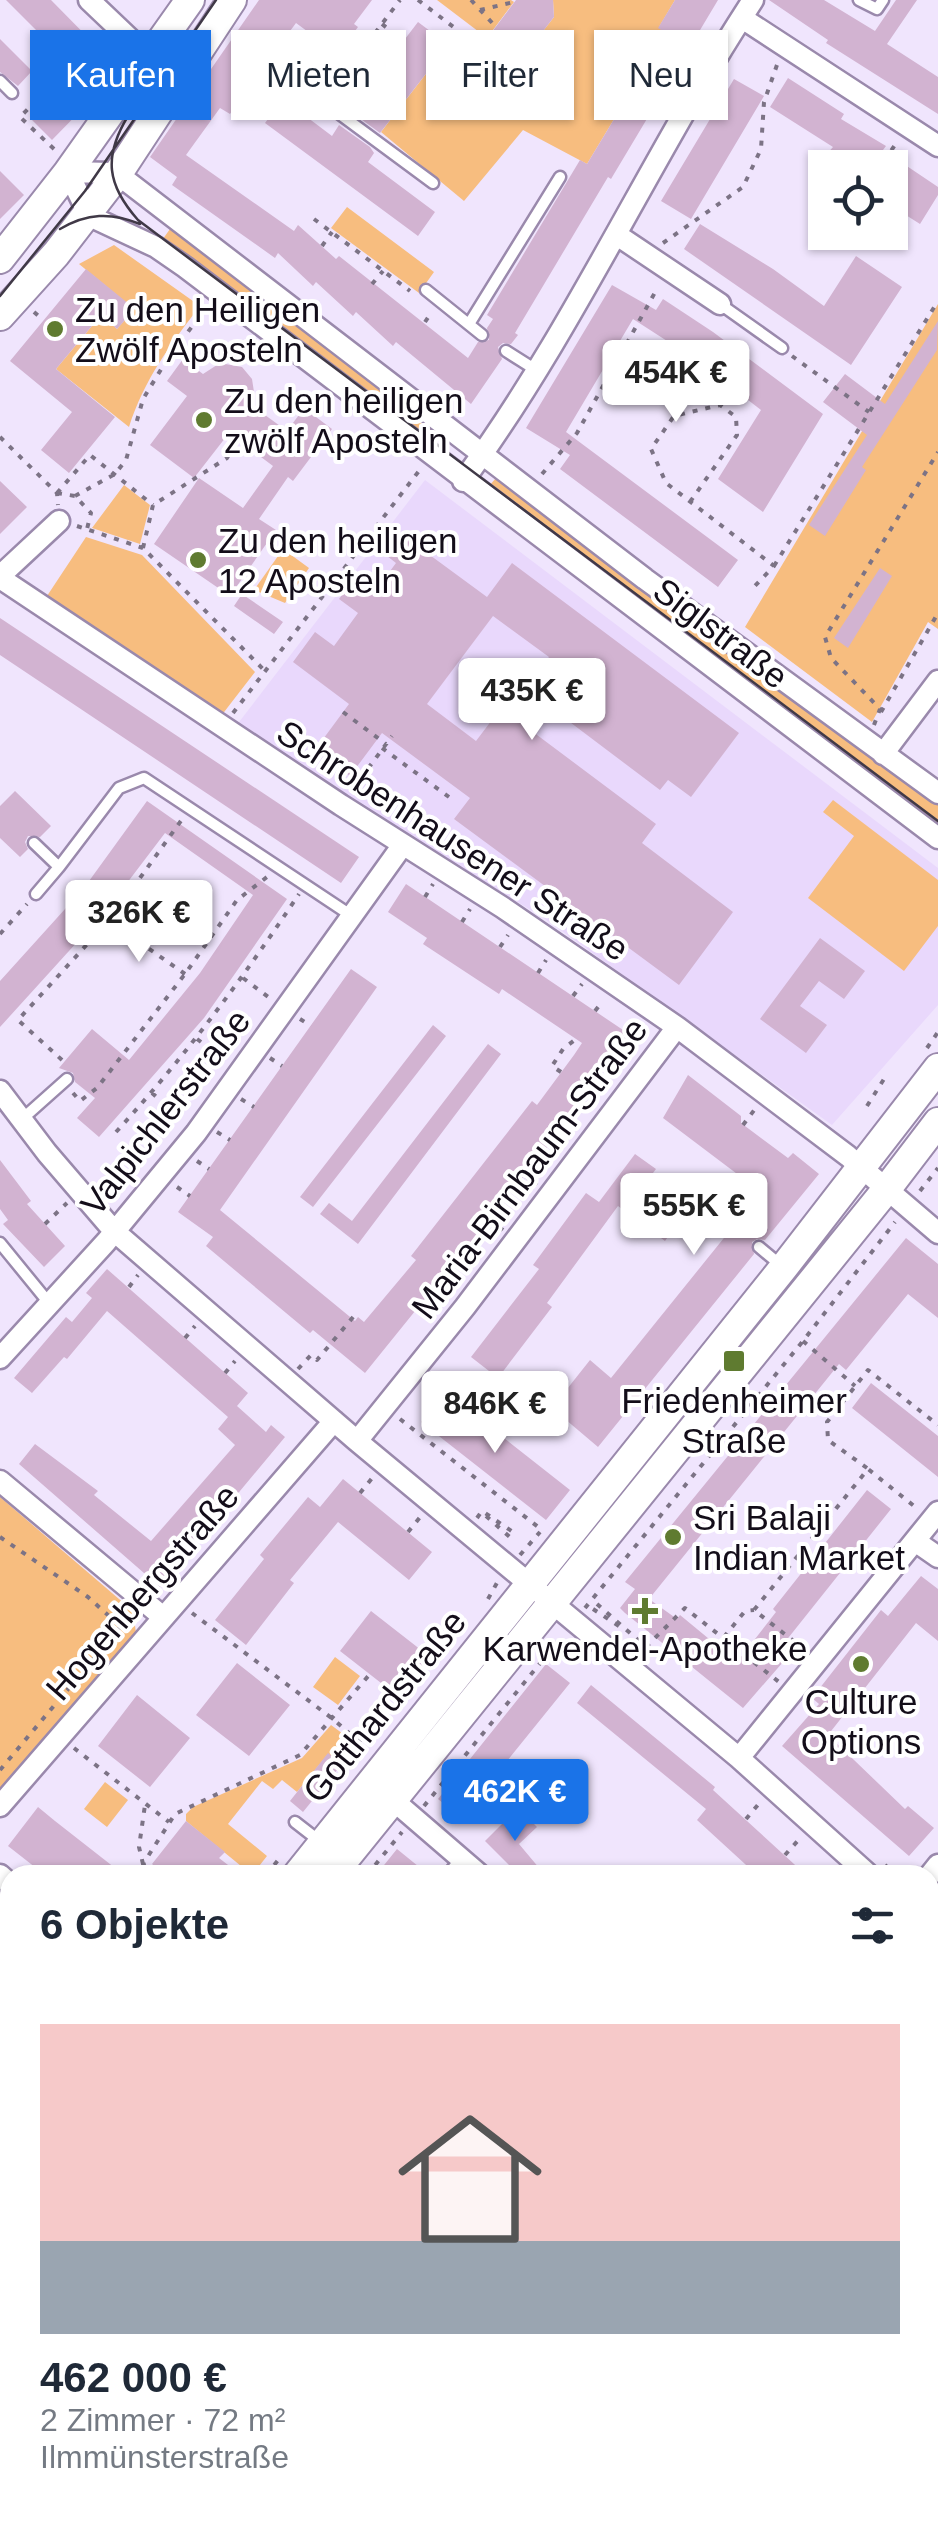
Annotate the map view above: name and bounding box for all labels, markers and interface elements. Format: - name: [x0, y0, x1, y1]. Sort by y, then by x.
- chip: Kaufen: [30, 30, 211, 120]
- chip: Mieten: [231, 30, 406, 120]
- chip: Filter: [426, 30, 574, 120]
- chip: Neu: [594, 30, 728, 120]
- map controls: [808, 150, 908, 250]
- button: locate: [808, 150, 908, 250]
- place label: Zu den Heiligen Zwölf Aposteln: [75, 290, 320, 369]
- marker: Zu den Heiligen Zwölf Aposteln: [44, 318, 66, 340]
- pin: 454K €: [595, 340, 757, 425]
- text: 454K €: [624, 354, 728, 390]
- place label: Zu den heiligen zwölf Aposteln: [224, 381, 463, 460]
- marker: Zu den heiligen zwölf Aposteln: [193, 409, 215, 431]
- place label: Zu den heiligen 12 Aposteln: [218, 521, 457, 600]
- marker: Zu den heiligen 12 Aposteln: [187, 549, 209, 571]
- street label: Siglstraße: [646, 570, 796, 696]
- pin: 435K €: [451, 658, 613, 743]
- text: 435K €: [480, 672, 584, 708]
- street label: Schrobenhausener Straße: [270, 712, 636, 968]
- pin: 326K €: [58, 880, 220, 965]
- text: 326K €: [87, 894, 191, 930]
- street label: Valpichlerstraße: [73, 1001, 257, 1223]
- street label: Maria-Birnbaum-Straße: [403, 1010, 655, 1326]
- pin: 555K €: [613, 1173, 775, 1258]
- text: 555K €: [642, 1187, 746, 1223]
- marker: Friedenheimer Straße: [721, 1348, 747, 1374]
- pin: 846K €: [414, 1371, 576, 1456]
- place label: Friedenheimer Straße: [621, 1381, 847, 1460]
- text: 846K €: [443, 1385, 547, 1421]
- street label: Hogenbergstraße: [38, 1476, 246, 1708]
- place label: Sri Balaji Indian Market: [693, 1498, 905, 1577]
- marker: Sri Balaji Indian Market: [662, 1526, 684, 1548]
- marker: Karwendel-Apotheke: [634, 1600, 656, 1622]
- street label: Gotthardstraße: [295, 1602, 473, 1810]
- place label: Karwendel-Apotheke: [483, 1629, 807, 1668]
- marker: Culture Options: [850, 1653, 872, 1675]
- place label: Culture Options: [801, 1682, 921, 1761]
- pin: 462K €: [434, 1759, 596, 1844]
- text: 462K €: [463, 1773, 567, 1809]
- icon: filters: [845, 1898, 900, 1953]
- text: 6 Objekte: [40, 1901, 229, 1948]
- icon: home: [380, 2089, 560, 2269]
- text: 462 000 €: [40, 2354, 227, 2401]
- text: 2 Zimmer · 72 m²: [40, 2402, 285, 2438]
- text: Ilmmünsterstraße: [40, 2439, 289, 2475]

